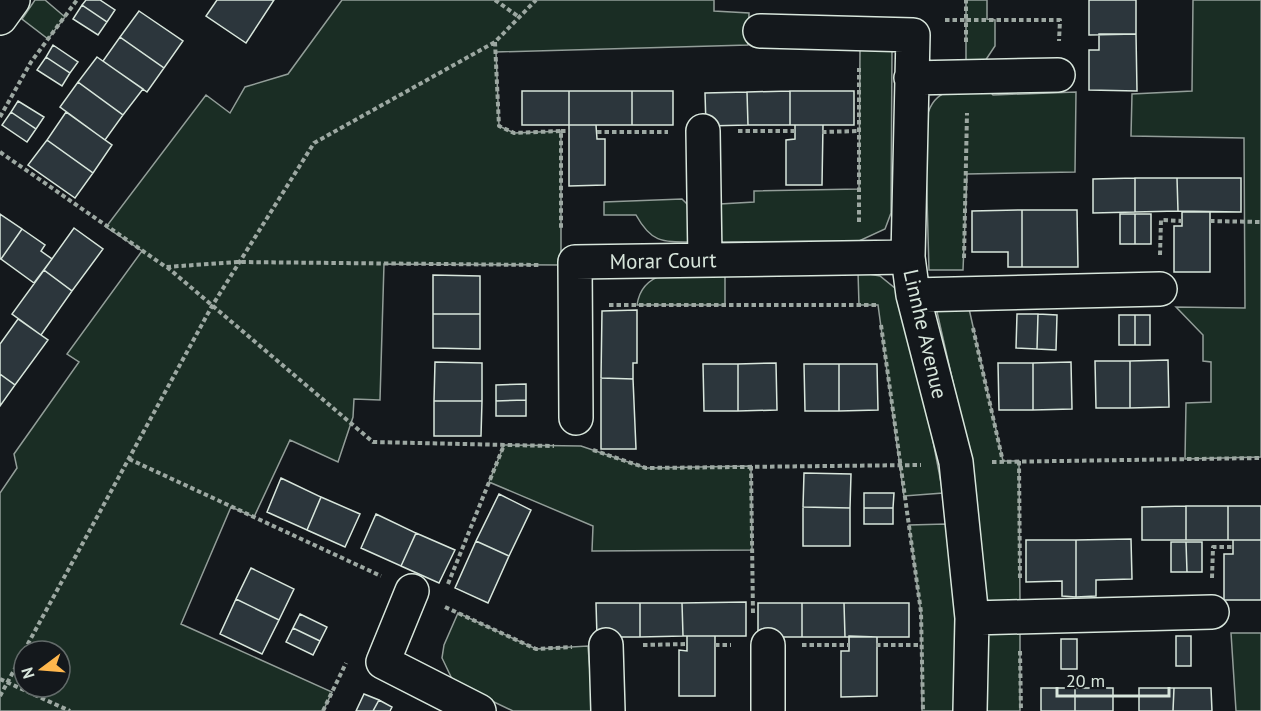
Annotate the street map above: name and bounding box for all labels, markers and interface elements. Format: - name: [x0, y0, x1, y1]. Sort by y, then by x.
- street label: Morar Court: [609, 246, 717, 275]
- street label: Linnhe Avenue: [897, 266, 954, 401]
- north arrow: [12, 639, 72, 699]
- scale bar: [1057, 660, 1170, 698]
- text: N: [17, 665, 39, 681]
- text: 20 m: [1066, 669, 1105, 692]

